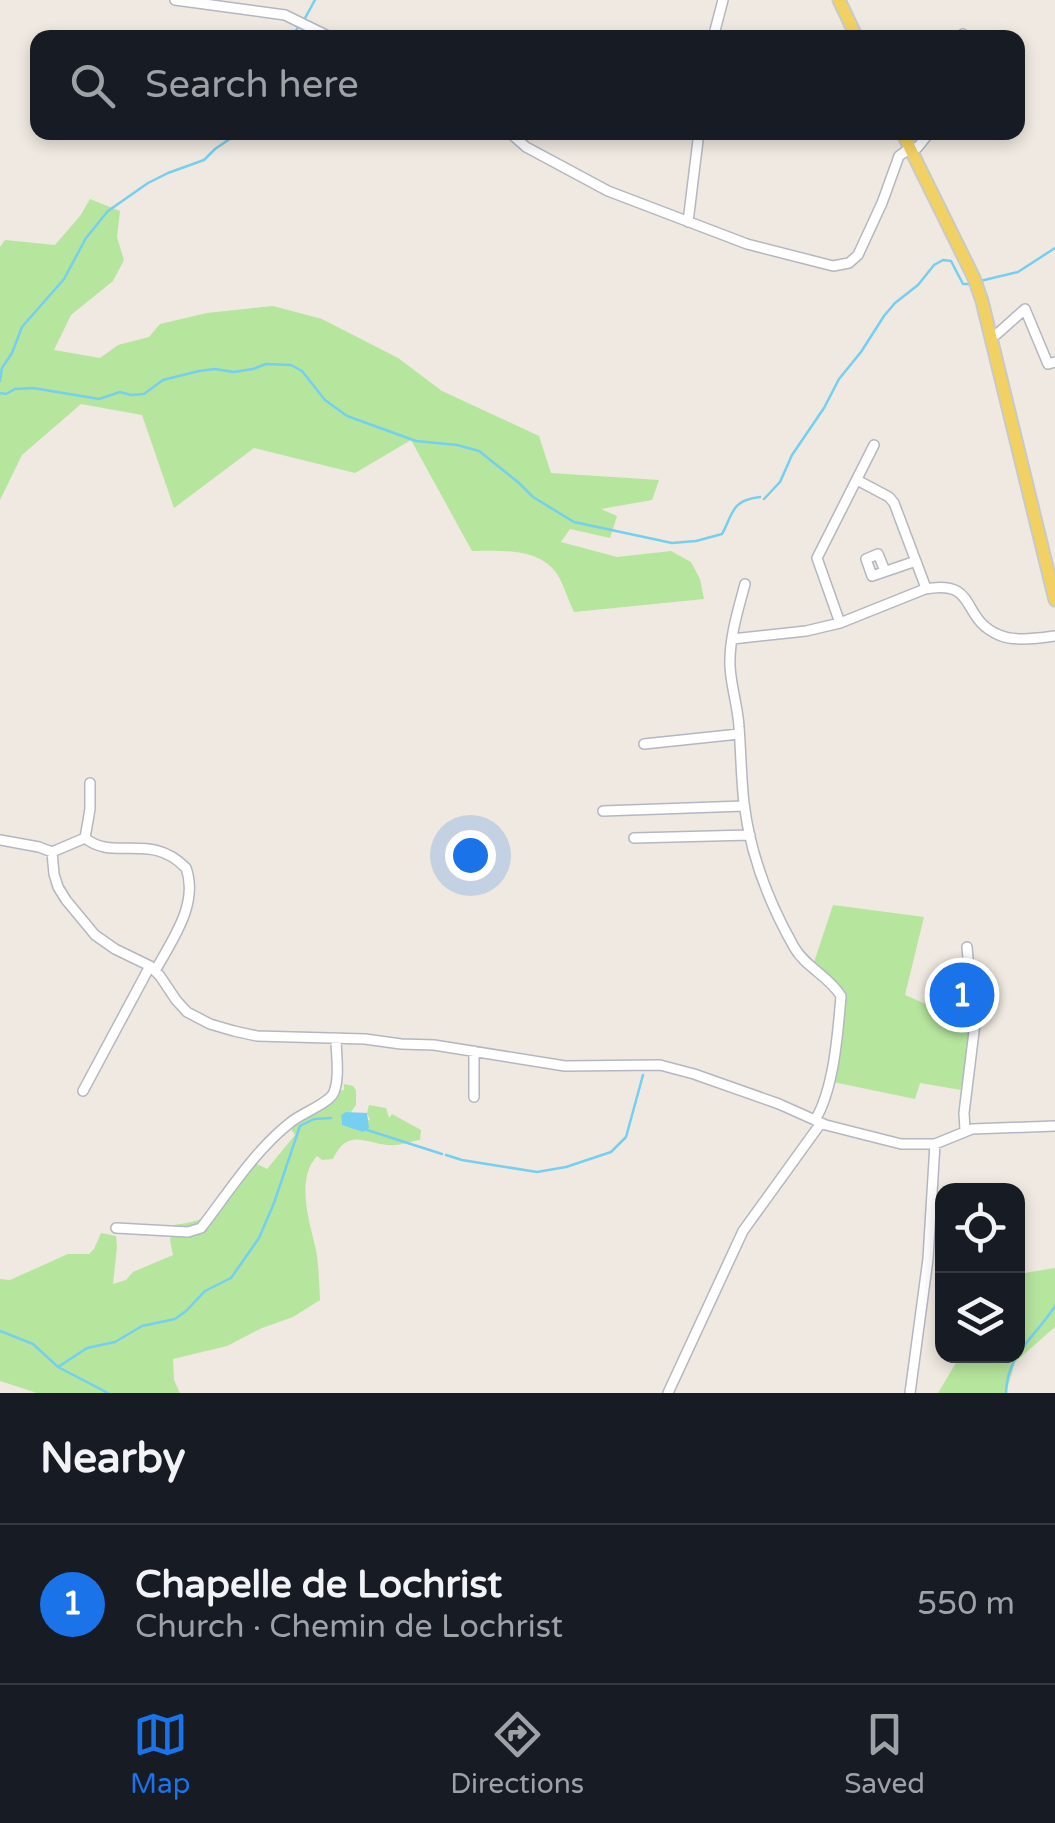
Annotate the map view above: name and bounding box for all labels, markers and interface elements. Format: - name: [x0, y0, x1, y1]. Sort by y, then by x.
- search box: [30, 30, 1025, 140]
- icon: search: [65, 58, 120, 113]
- text: Search here: [145, 62, 359, 108]
- your location: [445, 830, 496, 881]
- pin: 1: [930, 958, 994, 1032]
- map controls: [935, 1183, 1025, 1363]
- button: locate: [935, 1183, 1025, 1273]
- button: layers: [935, 1273, 1025, 1363]
- text: Nearby: [40, 1433, 185, 1484]
- text: Chapelle de Lochrist: [135, 1562, 502, 1608]
- text: 1: [62, 1585, 83, 1623]
- text: 550 m: [917, 1585, 1015, 1623]
- text: Church · Chemin de Lochrist: [135, 1608, 563, 1646]
- tab: Map: [130, 1707, 190, 1801]
- tab: Directions: [450, 1707, 584, 1801]
- tab: Saved: [844, 1707, 925, 1801]

